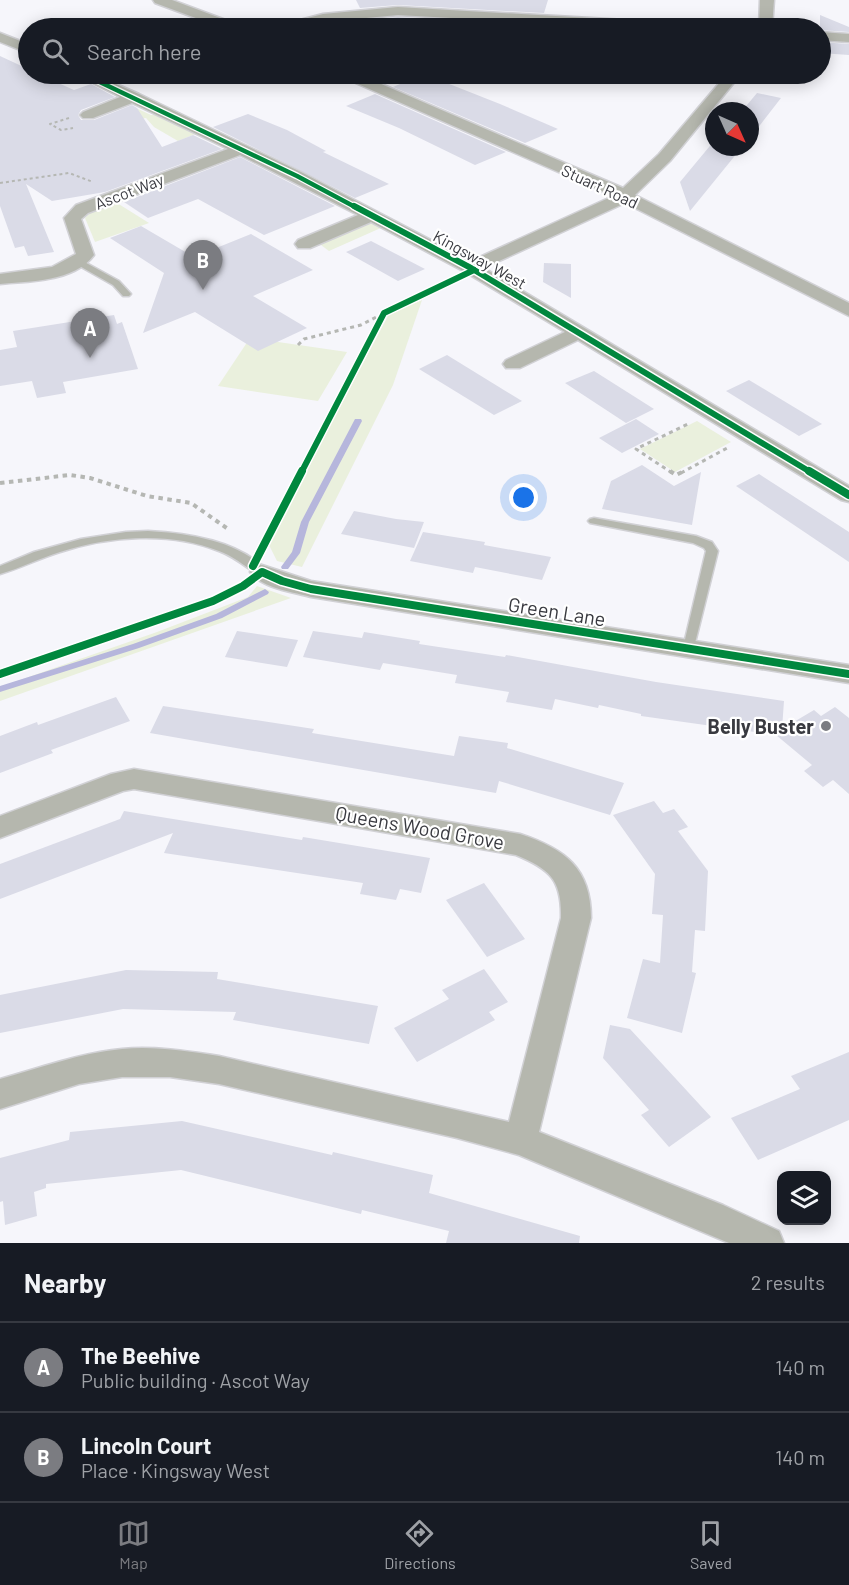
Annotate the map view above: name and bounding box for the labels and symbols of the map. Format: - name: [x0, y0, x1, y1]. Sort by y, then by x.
- north arrow: [705, 102, 759, 156]
- street label: Stuart Road: [559, 160, 641, 212]
- street label: Ascot Way: [92, 169, 167, 213]
- street label: Kingsway West: [430, 226, 530, 292]
- pin: B: [184, 240, 222, 290]
- pin: A: [70, 308, 110, 358]
- your location: [509, 483, 538, 512]
- street label: Green Lane: [507, 591, 607, 631]
- place label: Belly Buster: [708, 714, 814, 738]
- marker: Belly Buster: [819, 719, 833, 733]
- street label: Queens Wood Grove: [334, 800, 506, 854]

